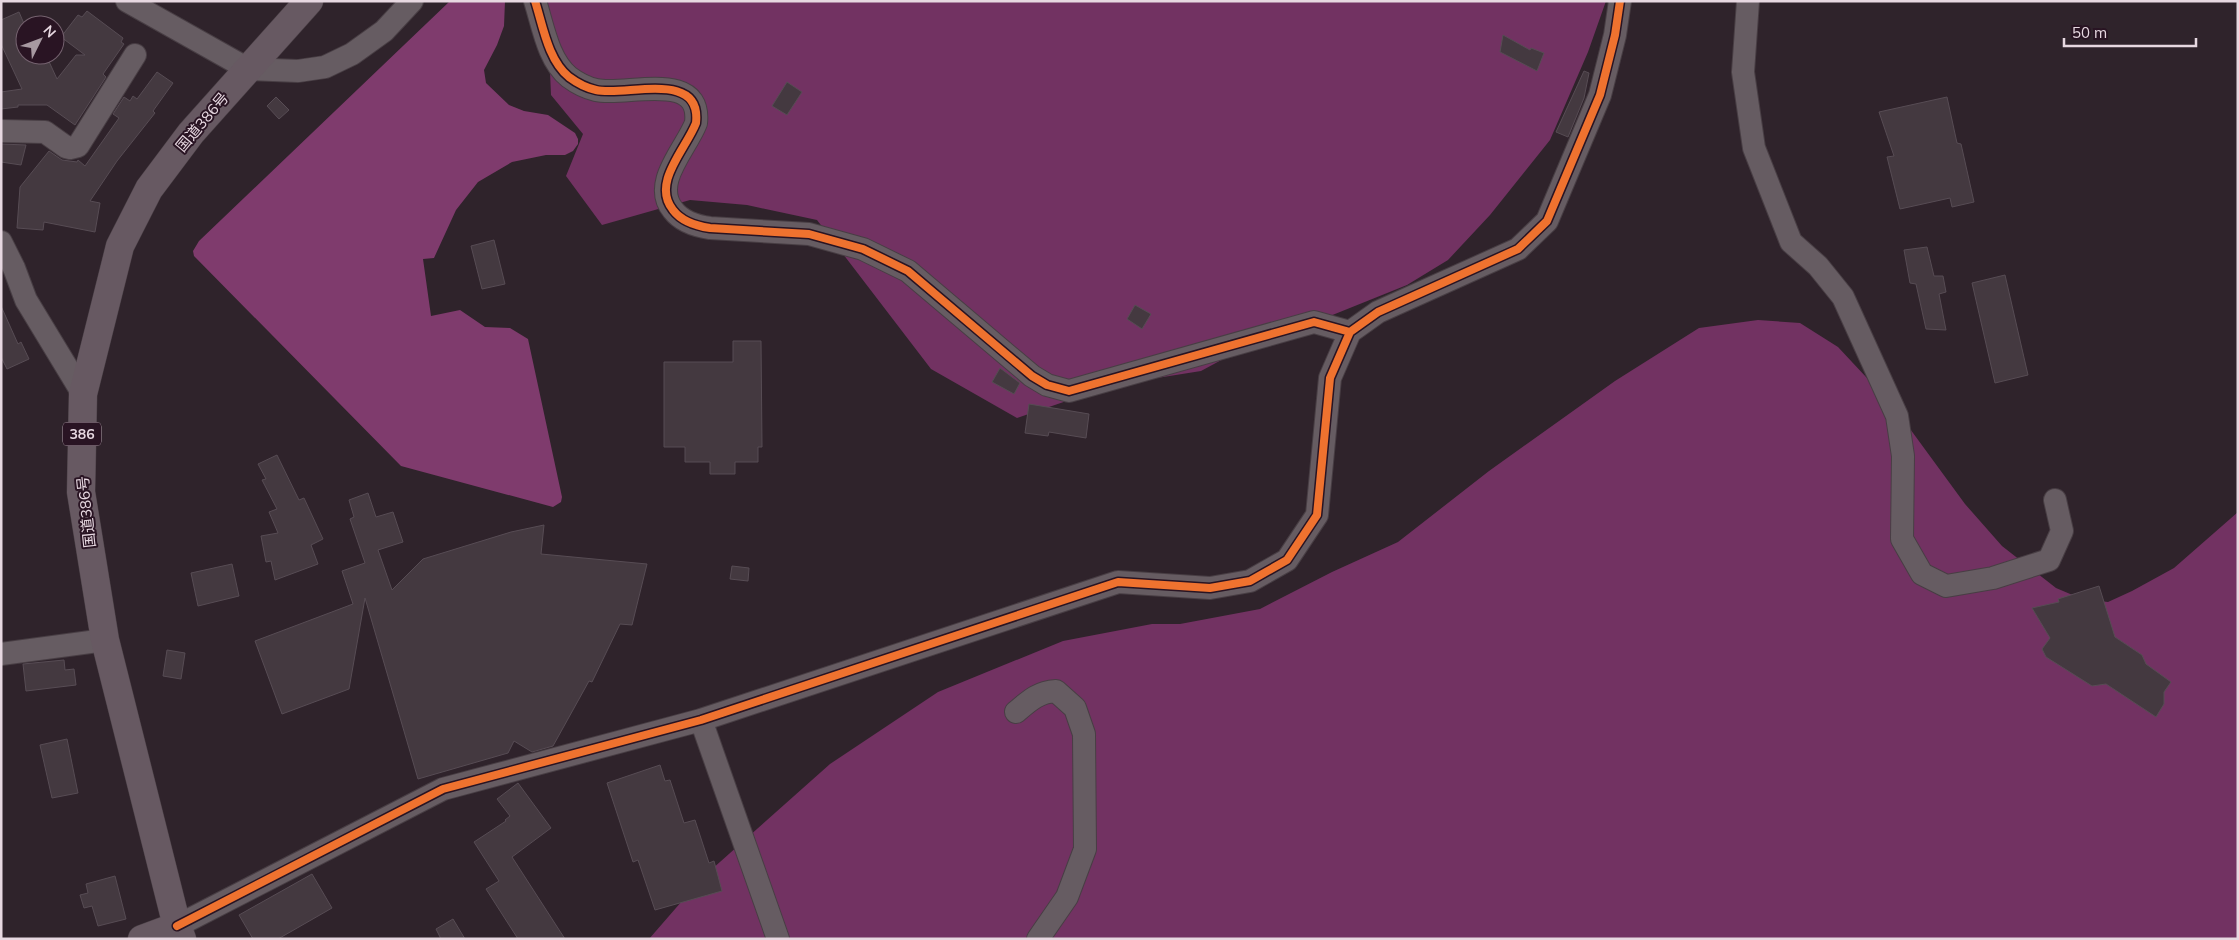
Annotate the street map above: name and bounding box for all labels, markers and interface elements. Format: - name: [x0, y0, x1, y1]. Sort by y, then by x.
- north arrow: [15, 15, 65, 65]
- scale bar: [2064, 15, 2196, 47]
- text: N: [39, 21, 60, 41]
- text: 50 m: [2072, 23, 2107, 42]
- street label: 国道386号: [172, 88, 232, 156]
- road number: 386: [63, 422, 101, 446]
- street label: 国道386号: [73, 475, 99, 549]

